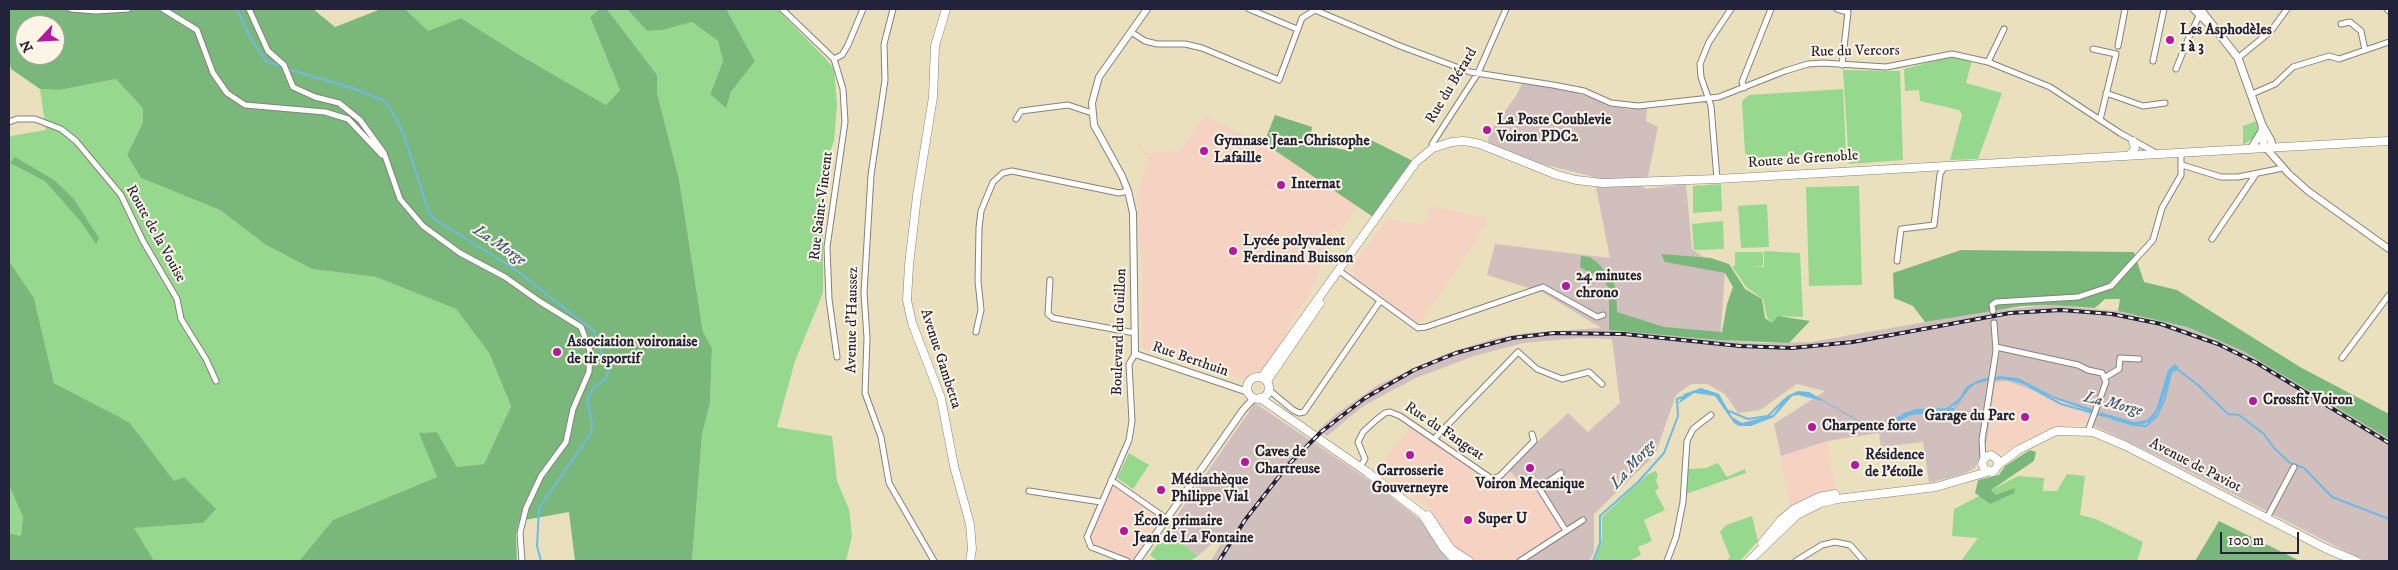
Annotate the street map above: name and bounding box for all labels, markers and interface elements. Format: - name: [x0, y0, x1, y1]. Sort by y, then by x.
- north arrow: [15, 15, 65, 65]
- place label: Les Asphodèles 1 à 3: [2180, 22, 2272, 57]
- marker: Les Asphodèles 1 à 3: [2164, 34, 2176, 46]
- text: N: [17, 37, 38, 55]
- street label: Rue du Vercors: [1810, 42, 1900, 62]
- street label: Rue du Bérard: [1422, 45, 1482, 127]
- place label: La Poste Coublevie Voiron PDC2: [1497, 112, 1611, 147]
- marker: La Poste Coublevie Voiron PDC2: [1481, 124, 1493, 136]
- place label: Gymnase Jean-Christophe Lafaille: [1214, 133, 1370, 168]
- marker: Gymnase Jean-Christophe Lafaille: [1198, 145, 1210, 157]
- street label: Route de Grenoble: [1747, 147, 1859, 173]
- street label: Rue Saint-Vincent: [806, 150, 838, 262]
- place label: Internat: [1291, 176, 1341, 194]
- marker: Internat: [1275, 179, 1287, 191]
- street label: Route de la Vouise: [121, 182, 189, 286]
- water label: La Morge: [469, 221, 529, 271]
- place label: Lycée polyvalent Ferdinand Buisson: [1243, 233, 1353, 268]
- marker: Lycée polyvalent Ferdinand Buisson: [1227, 245, 1239, 257]
- street label: Avenue d'Haussez: [843, 266, 863, 374]
- street label: Boulevard du Guillon: [1109, 268, 1131, 396]
- place label: 24 minutes chrono: [1576, 268, 1641, 303]
- marker: 24 minutes chrono: [1560, 280, 1572, 292]
- street label: Avenue Gambetta: [915, 307, 965, 411]
- place label: Association voironaise de tir sportif: [567, 334, 697, 369]
- street label: Rue Berthuin: [1150, 339, 1230, 381]
- marker: Association voironaise de tir sportif: [551, 346, 563, 358]
- water label: La Morge: [2082, 388, 2144, 422]
- place label: Crossfit Voiron: [2263, 392, 2353, 410]
- marker: Crossfit Voiron: [2247, 395, 2259, 407]
- street label: Rue du Fangeat: [1401, 399, 1487, 465]
- place label: Garage du Parc: [1924, 408, 2015, 426]
- marker: Garage du Parc: [2019, 411, 2031, 423]
- place label: Charpente forte: [1822, 418, 1916, 436]
- marker: Charpente forte: [1806, 421, 1818, 433]
- street label: Avenue de Paviot: [2146, 435, 2244, 497]
- water label: La Morge: [1607, 436, 1661, 494]
- place label: Caves de Chartreuse: [1255, 444, 1320, 479]
- place label: Résidence de l'étoile: [1865, 447, 1924, 482]
- marker: Carrosserie Gouverneyre: [1404, 449, 1416, 461]
- marker: Caves de Chartreuse: [1239, 456, 1251, 468]
- marker: Résidence de l'étoile: [1849, 459, 1861, 471]
- marker: Voiron Mecanique: [1524, 462, 1536, 474]
- place label: Carrosserie Gouverneyre: [1372, 463, 1448, 498]
- place label: Médiathèque Philippe Vial: [1171, 472, 1248, 507]
- place label: Voiron Mecanique: [1476, 476, 1584, 494]
- marker: Médiathèque Philippe Vial: [1155, 484, 1167, 496]
- place label: Super U: [1478, 511, 1527, 529]
- place label: École primaire Jean de La Fontaine: [1134, 513, 1253, 548]
- marker: Super U: [1462, 514, 1474, 526]
- scale bar: [2223, 522, 2302, 554]
- marker: École primaire Jean de La Fontaine: [1118, 525, 1130, 537]
- text: 100 m: [2228, 531, 2264, 550]

